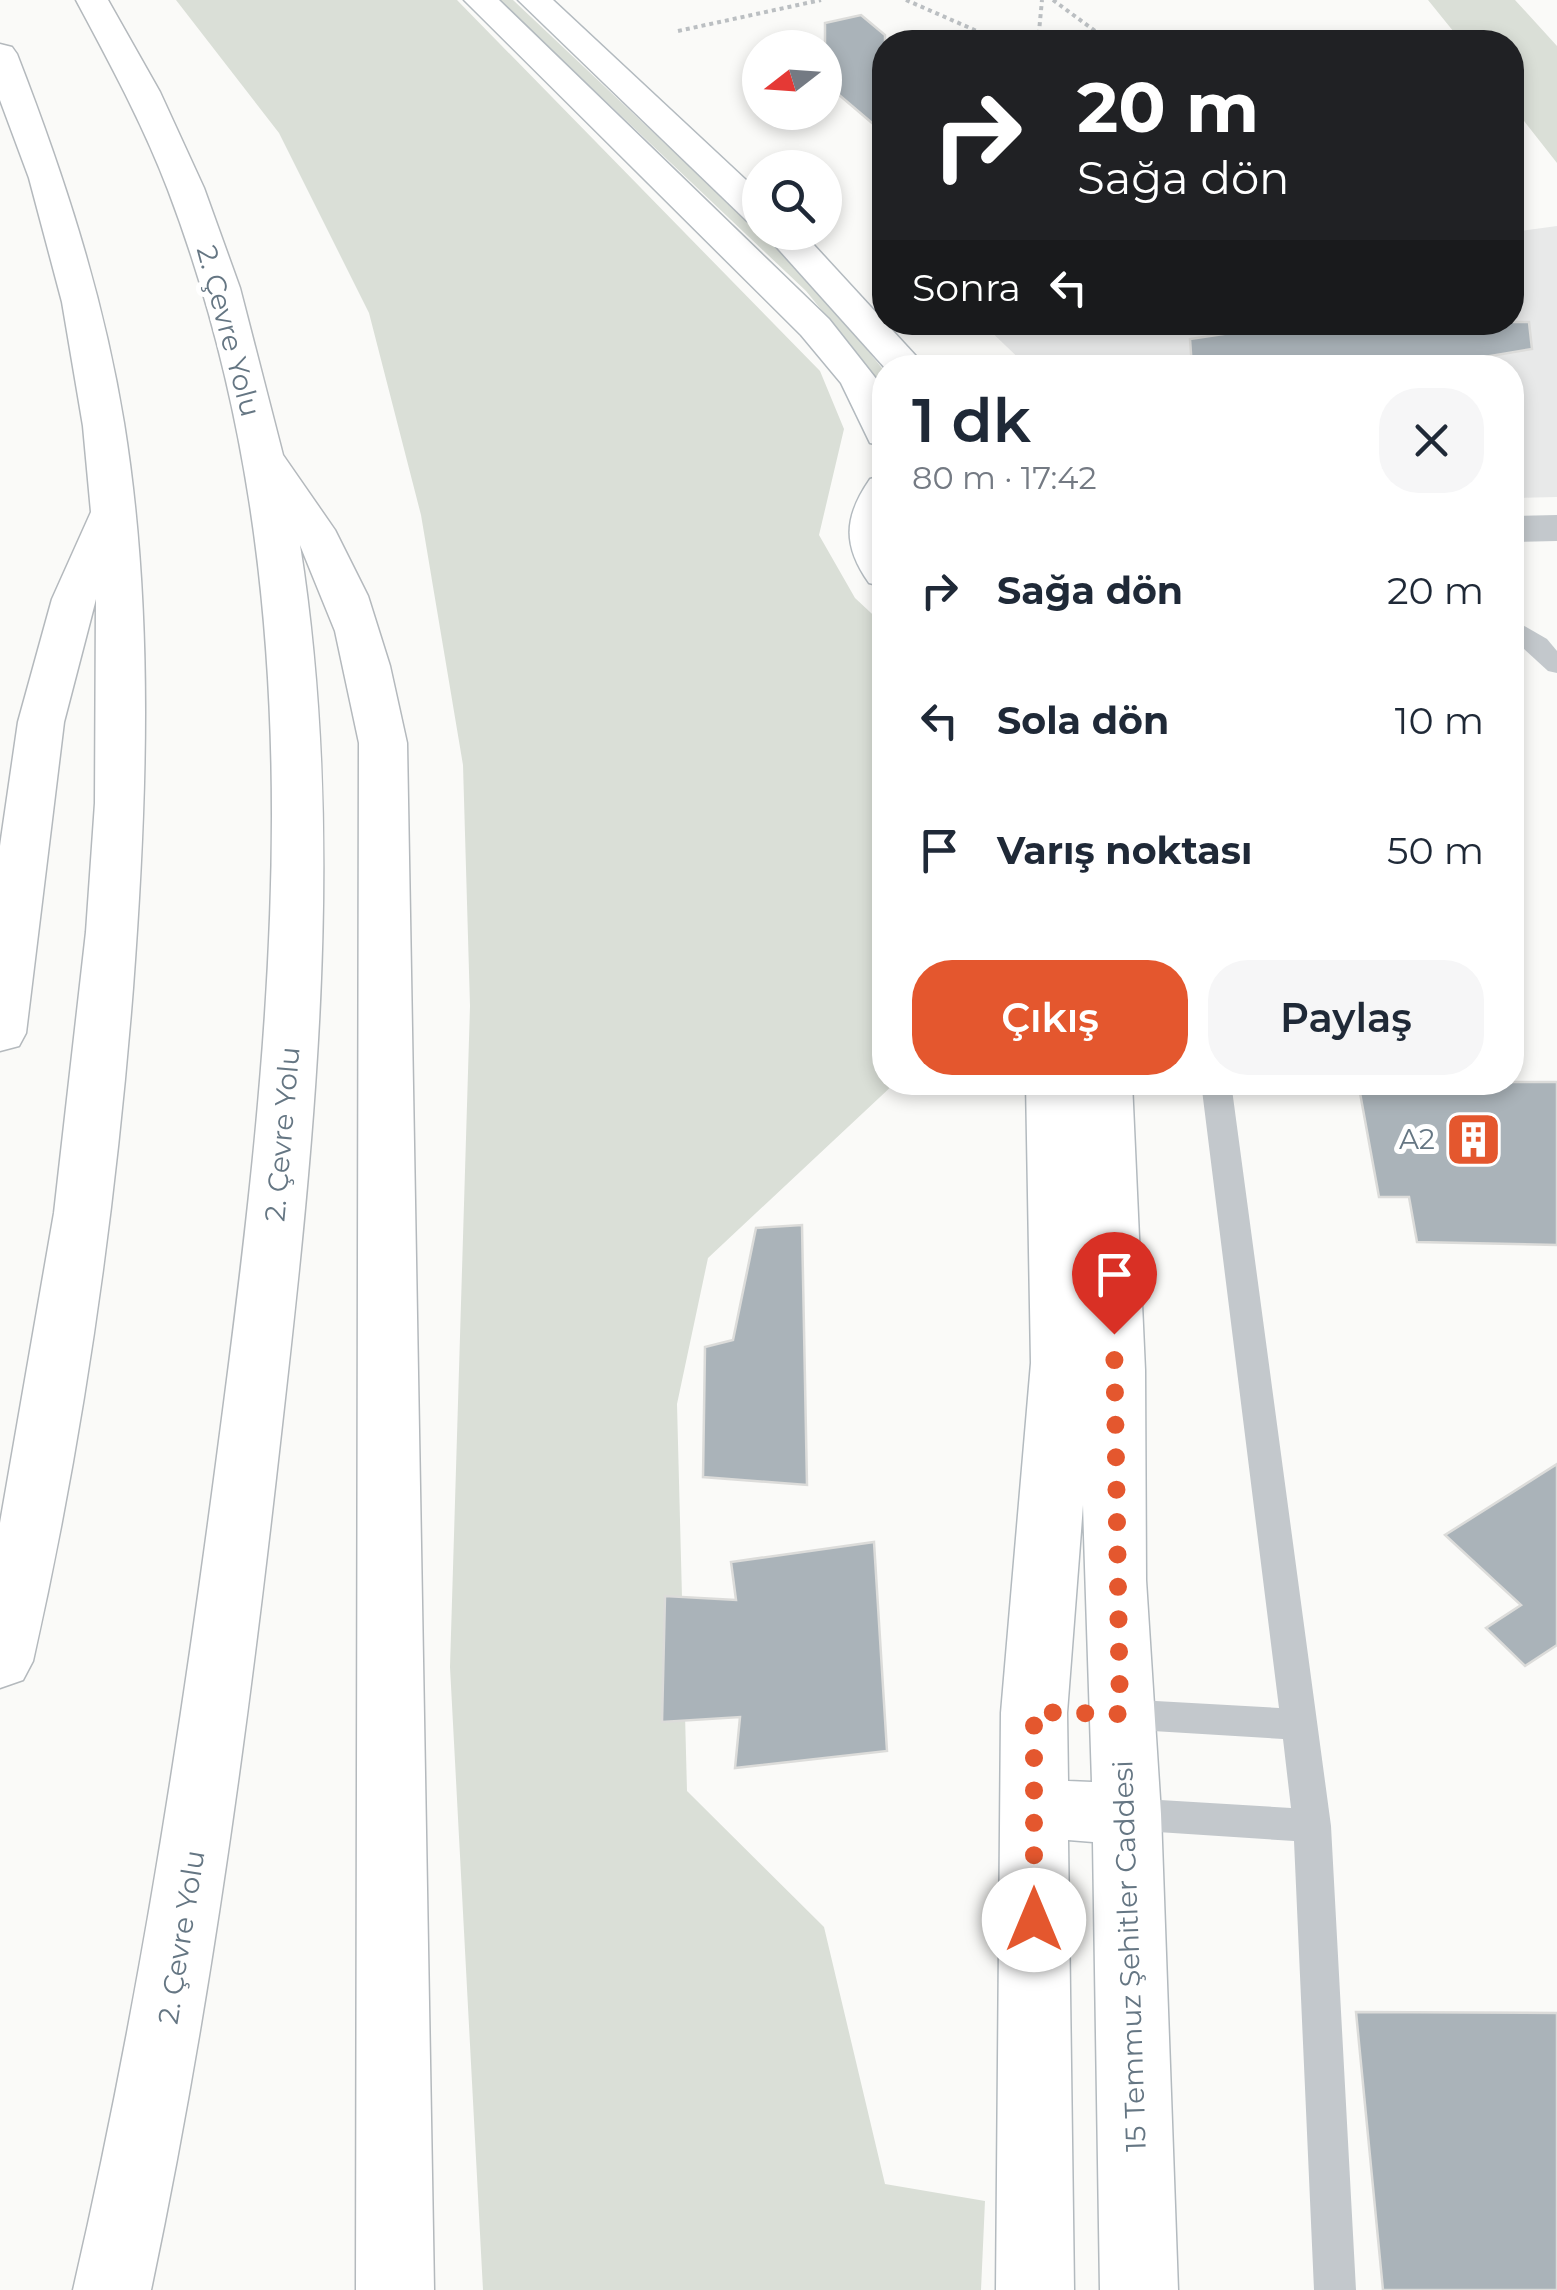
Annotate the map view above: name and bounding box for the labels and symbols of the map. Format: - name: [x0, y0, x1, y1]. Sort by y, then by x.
- north arrow: [742, 30, 842, 130]
- street label: 2. Çevre Yolu: [190, 242, 268, 420]
- street label: 2. Çevre Yolu: [257, 1045, 307, 1223]
- building icon: A2: [1444, 1109, 1504, 1169]
- place label: A2: [1399, 1122, 1435, 1156]
- pin: [1072, 1232, 1157, 1335]
- street label: 15 Temmuz Şehitler Caddesi: [1105, 1760, 1153, 2152]
- street label: 2. Çevre Yolu: [150, 1848, 212, 2026]
- position arrow: [982, 1868, 1086, 1972]

